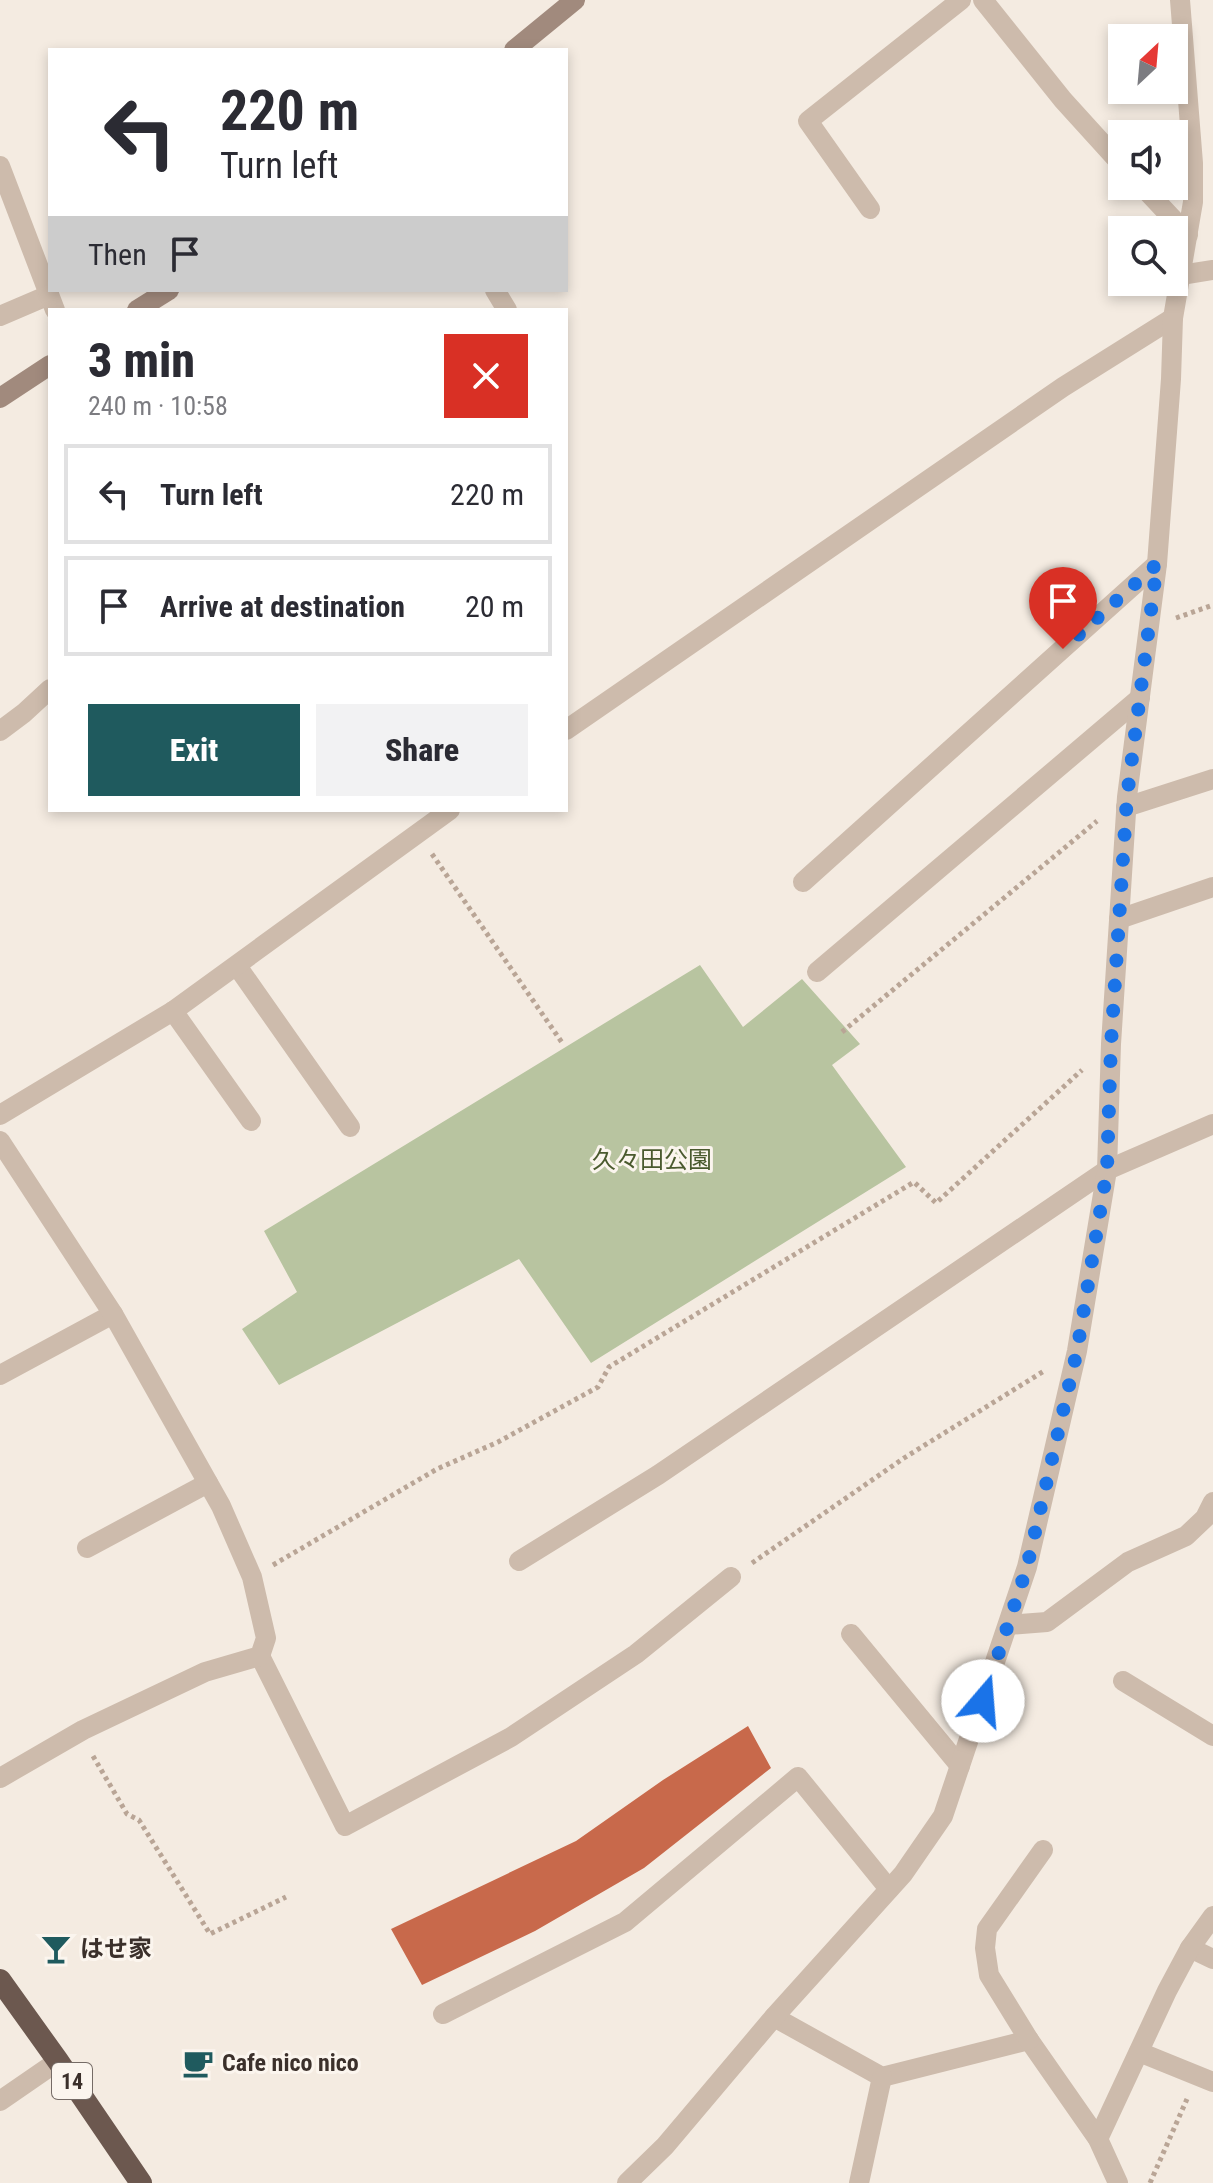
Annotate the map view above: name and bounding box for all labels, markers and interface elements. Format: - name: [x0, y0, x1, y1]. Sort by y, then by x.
- north arrow: [1108, 24, 1188, 104]
- map controls: [1108, 24, 1188, 296]
- text: 220 m: [220, 78, 359, 144]
- icon: left: [88, 80, 192, 184]
- button: sound: [1108, 120, 1188, 200]
- text: Turn left: [220, 145, 338, 187]
- button: search: [1108, 216, 1188, 296]
- icon: arrive: [163, 232, 207, 276]
- text: Then: [88, 237, 147, 272]
- text: 3 min: [88, 332, 195, 389]
- button: close: [444, 334, 528, 418]
- text: 240 m · 10:58: [88, 391, 228, 421]
- icon: left: [92, 472, 136, 516]
- text: Turn left: [160, 477, 263, 512]
- text: 220 m: [450, 477, 524, 512]
- pin: [1029, 567, 1097, 649]
- icon: arrive: [1041, 579, 1085, 623]
- icon: arrive: [92, 584, 136, 628]
- text: Arrive at destination: [160, 589, 405, 624]
- text: 20 m: [465, 589, 524, 624]
- button: Exit: [88, 704, 300, 796]
- button: Share: [316, 704, 528, 796]
- park label: 久々田公園: [592, 1146, 712, 1174]
- position arrow: [941, 1659, 1025, 1743]
- bar icon: はせ家: [39, 1932, 73, 1966]
- place label: はせ家: [80, 1935, 152, 1963]
- cafe icon: Cafe nico nico: [181, 2046, 215, 2080]
- place label: Cafe nico nico: [222, 2049, 359, 2077]
- road number: 14: [52, 2063, 92, 2099]

